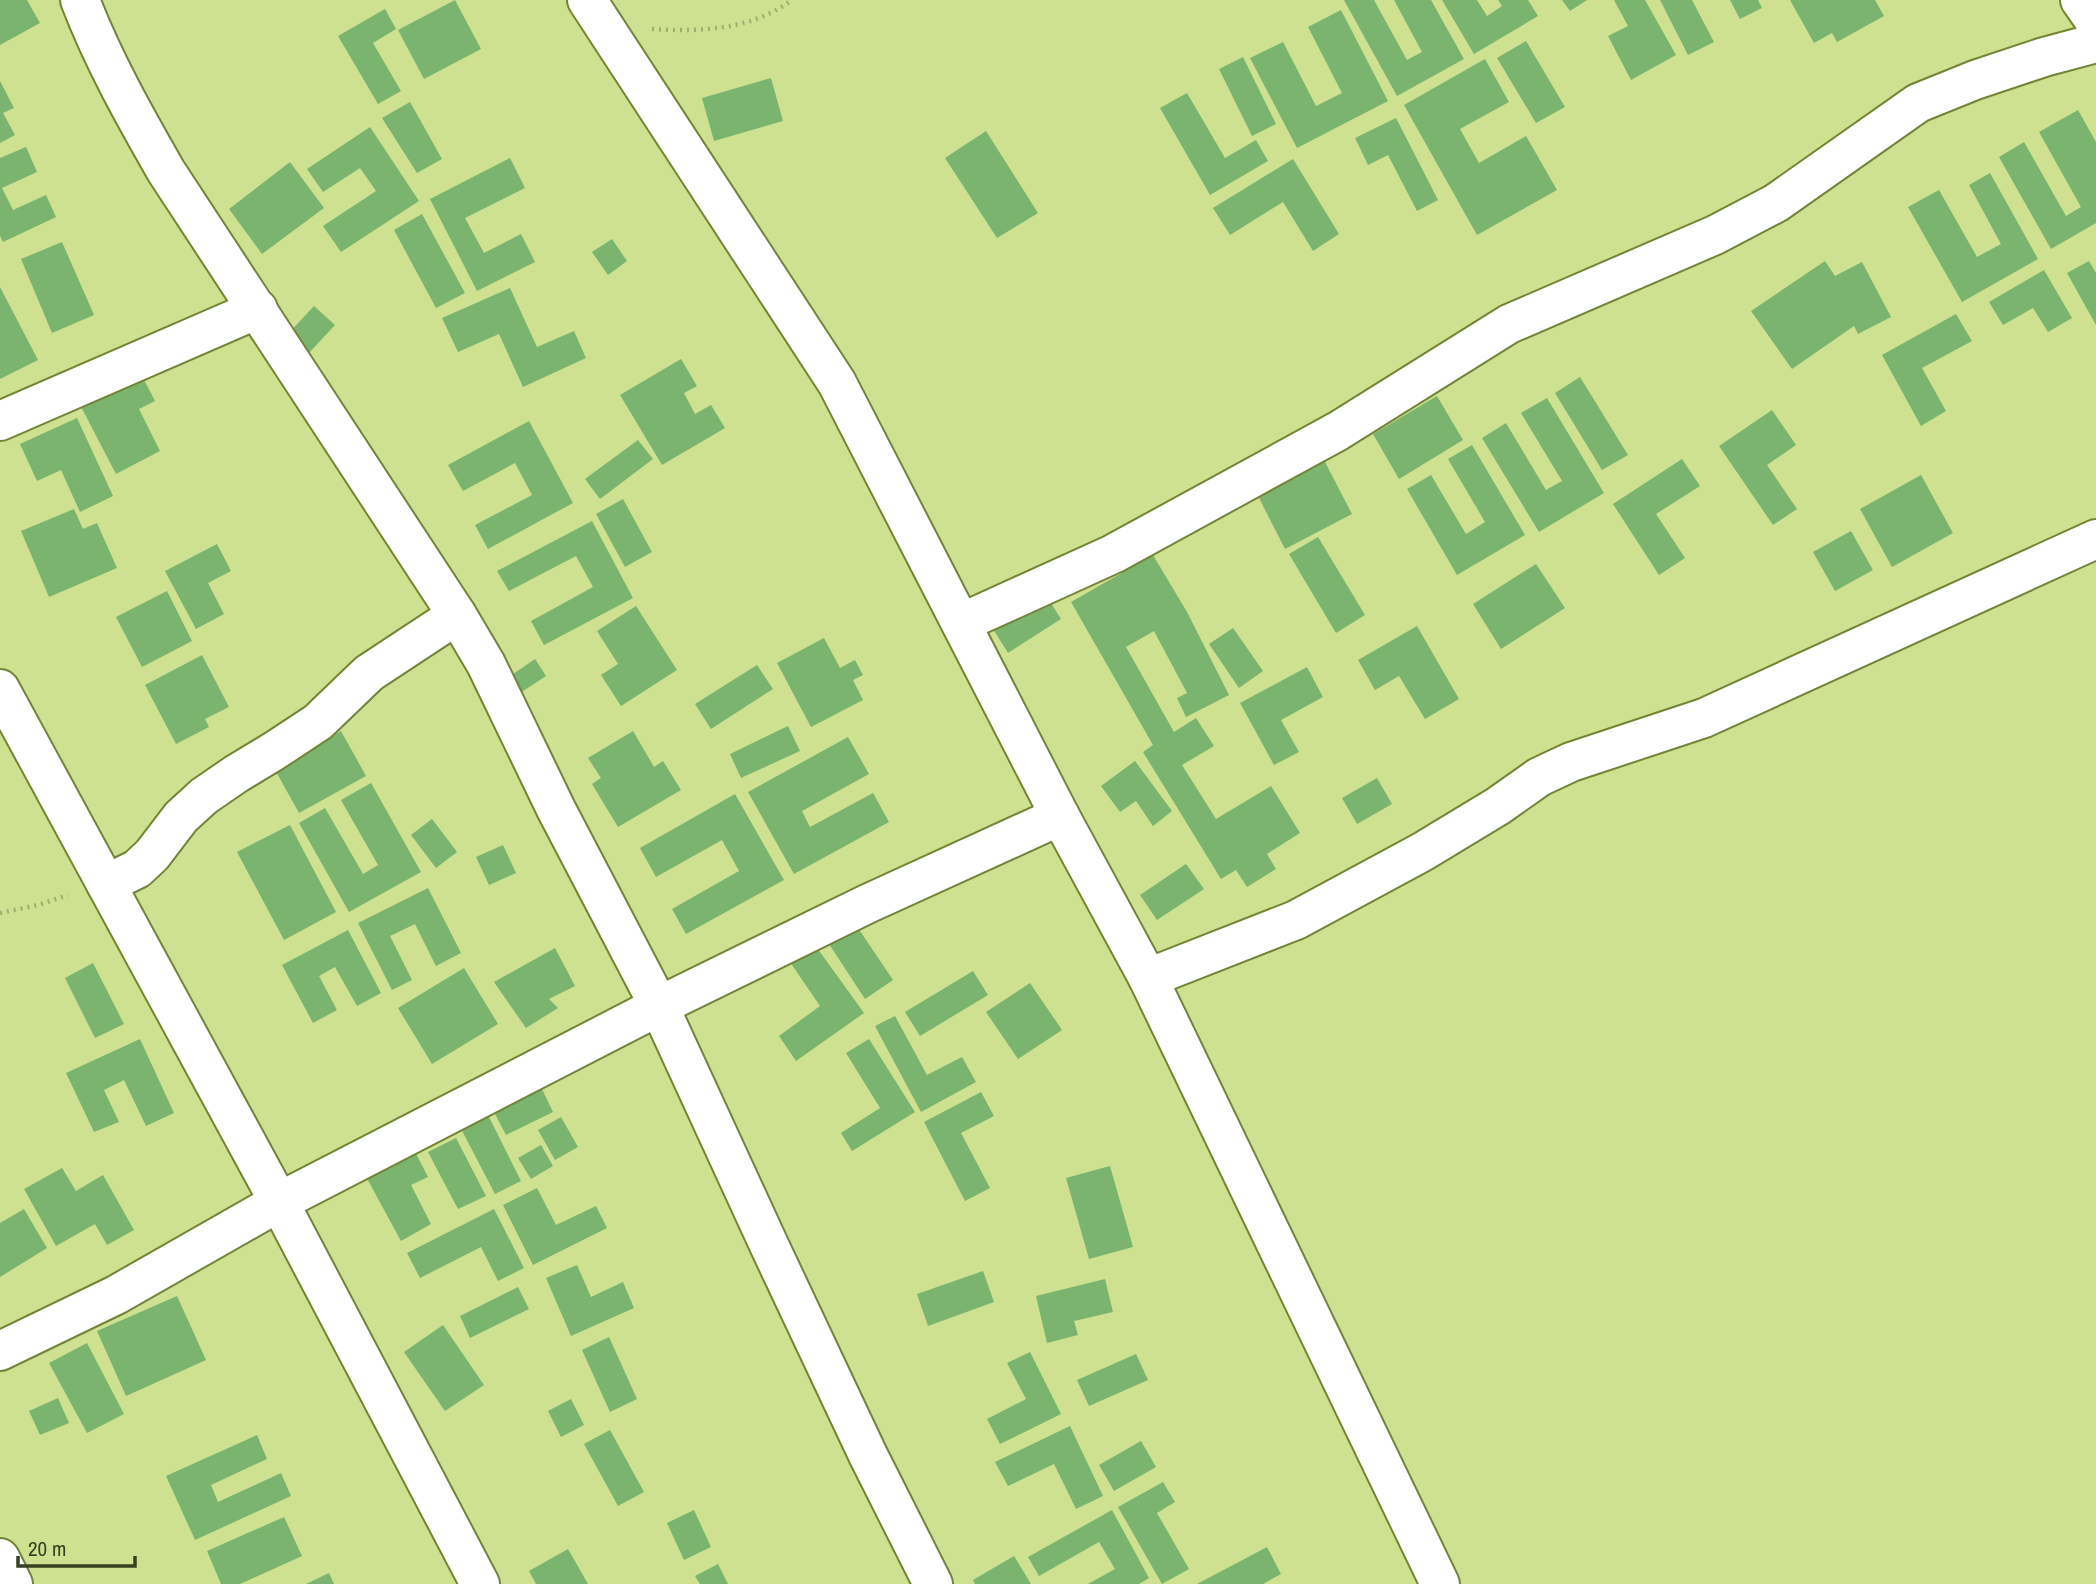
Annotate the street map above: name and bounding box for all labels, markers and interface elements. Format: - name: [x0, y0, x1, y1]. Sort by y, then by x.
- scale bar: [18, 1524, 135, 1568]
- text: 20 m: [28, 1534, 66, 1563]

